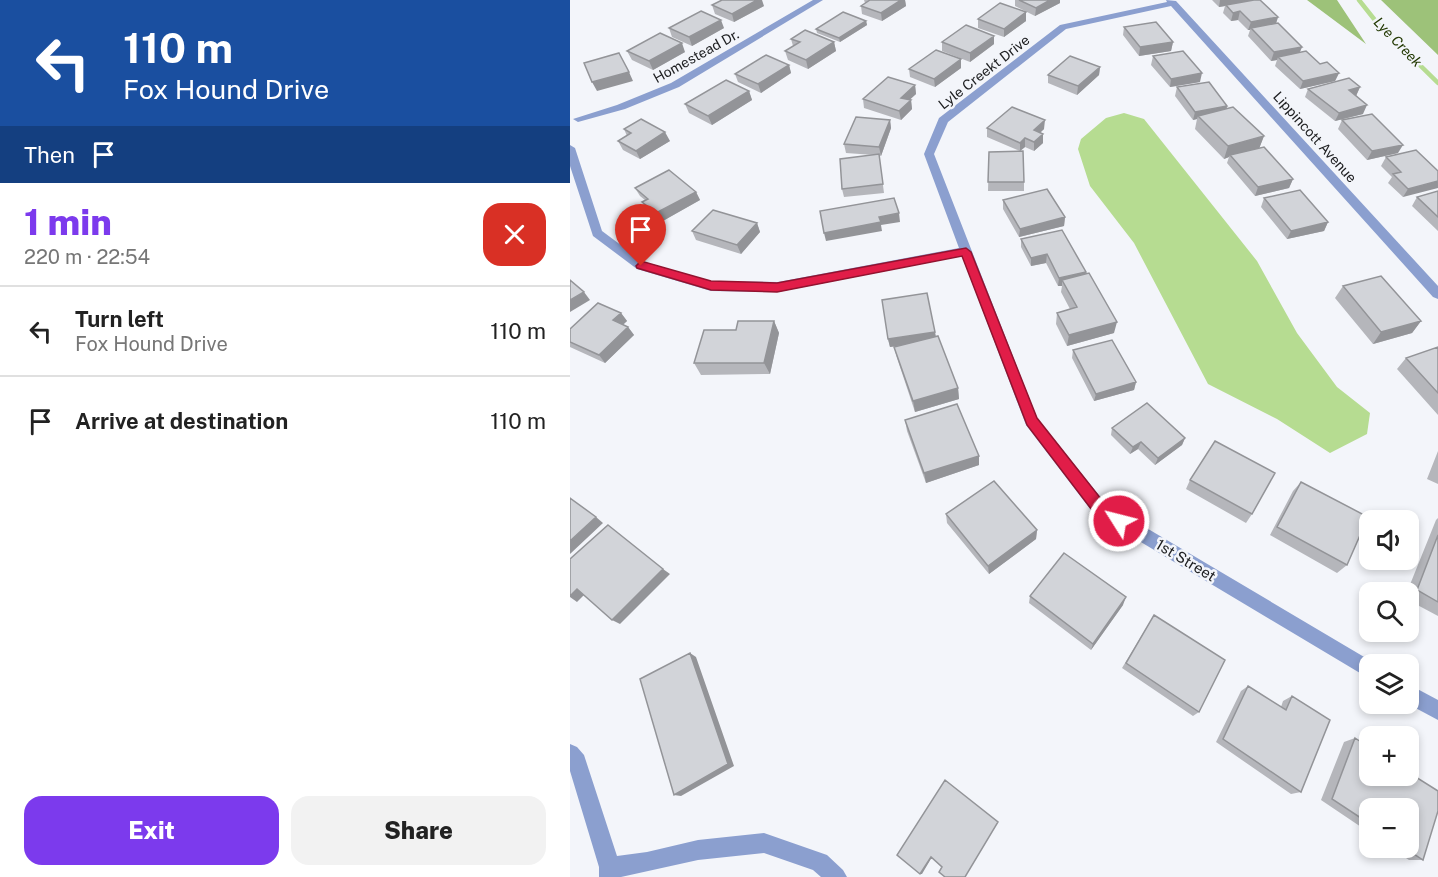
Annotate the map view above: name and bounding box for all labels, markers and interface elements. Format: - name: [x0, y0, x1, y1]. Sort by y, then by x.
- water label: Lye Creek: [1371, 14, 1426, 70]
- text: 110 m: [123, 23, 233, 72]
- icon: left: [24, 24, 102, 102]
- street label: Homestead Dr.: [650, 26, 742, 86]
- street label: Lyle Creekt Drive: [935, 31, 1033, 112]
- text: Fox Hound Drive: [123, 73, 329, 105]
- street label: Lippincott Avenue: [1270, 88, 1360, 186]
- icon: arrive: [87, 138, 120, 171]
- text: Then: [24, 142, 75, 168]
- text: 1 min: [24, 201, 112, 243]
- button: close: [483, 203, 546, 266]
- pin: [615, 204, 666, 266]
- icon: arrive: [624, 213, 657, 246]
- text: 220 m · 22:54: [24, 245, 150, 269]
- text: Turn left: [75, 306, 164, 332]
- icon: left: [24, 315, 57, 348]
- text: 110 m: [490, 318, 546, 344]
- text: Fox Hound Drive: [75, 332, 228, 356]
- icon: arrive: [24, 405, 57, 438]
- text: Arrive at destination: [75, 408, 288, 434]
- text: 110 m: [490, 408, 546, 434]
- position arrow: [1087, 489, 1151, 553]
- map controls: [1359, 510, 1419, 858]
- button: sound: [1359, 510, 1419, 570]
- street label: 1st Street: [1153, 536, 1219, 585]
- button: search: [1359, 582, 1419, 642]
- button: layers: [1359, 654, 1419, 714]
- button: +: [1359, 726, 1419, 786]
- button: Exit: [24, 796, 279, 865]
- button: Share: [291, 796, 546, 865]
- button: −: [1359, 798, 1419, 858]

